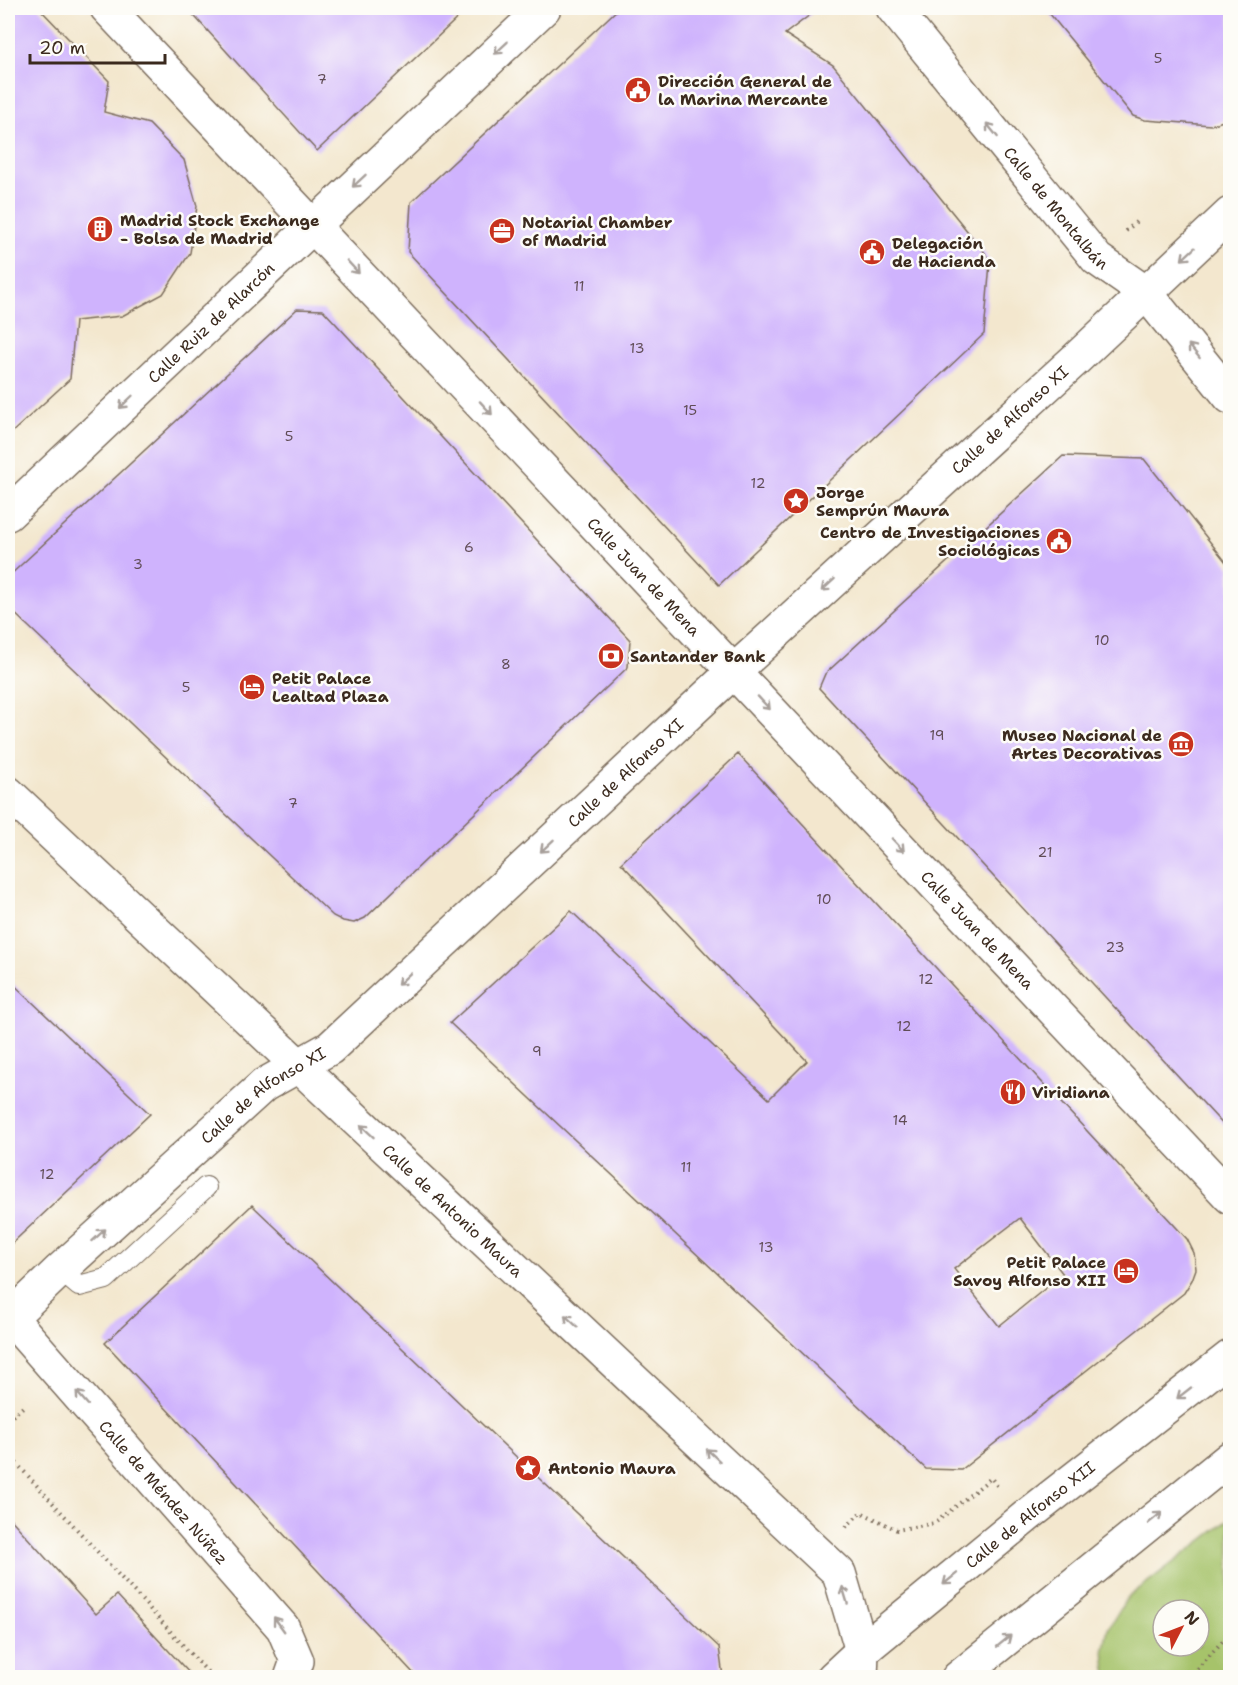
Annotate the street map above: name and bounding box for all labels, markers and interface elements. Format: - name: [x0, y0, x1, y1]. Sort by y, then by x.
- scale bar: [30, 27, 165, 65]
- text: 20 m: [39, 36, 85, 60]
- one-way arrow: [494, 40, 509, 54]
- house number: 5: [1154, 49, 1162, 67]
- house number: 7: [317, 70, 327, 88]
- place label: Dirección General de la Marina Mercante: [658, 71, 833, 110]
- public building icon: Dirección General de la Marina Mercante: [623, 75, 653, 105]
- one-way arrow: [986, 122, 999, 138]
- street label: Calle de Montalbán: [999, 142, 1112, 274]
- one-way arrow: [351, 174, 366, 188]
- place label: Madrid Stock Exchange - Bolsa de Madrid: [120, 210, 320, 249]
- place label: Notarial Chamber of Madrid: [522, 212, 673, 251]
- building icon: Madrid Stock Exchange - Bolsa de Madrid: [85, 214, 115, 244]
- office icon: Notarial Chamber of Madrid: [487, 216, 517, 246]
- place label: Delegación de Hacienda: [892, 233, 996, 272]
- public building icon: Delegación de Hacienda: [857, 237, 887, 267]
- one-way arrow: [1181, 247, 1196, 261]
- street label: Calle Ruiz de Alarcón: [143, 257, 279, 387]
- one-way arrow: [345, 259, 360, 274]
- house number: 11: [573, 277, 585, 295]
- house number: 13: [630, 339, 644, 357]
- one-way arrow: [1187, 343, 1200, 359]
- street label: Calle de Alfonso XI: [947, 361, 1073, 478]
- one-way arrow: [118, 395, 133, 409]
- one-way arrow: [479, 401, 494, 416]
- house number: 15: [683, 401, 697, 419]
- house number: 5: [285, 427, 293, 445]
- house number: 12: [751, 474, 765, 492]
- place label: Jorge Semprún Maura: [816, 482, 949, 521]
- place icon: Jorge Semprún Maura: [781, 486, 811, 516]
- street label: Calle Juan de Mena: [583, 513, 705, 640]
- place label: Centro de Investigaciones Sociológicas: [820, 522, 1040, 561]
- public building icon: Centro de Investigaciones Sociológicas: [1044, 526, 1074, 556]
- house number: 6: [464, 538, 474, 556]
- house number: 3: [133, 555, 143, 573]
- one-way arrow: [821, 578, 836, 592]
- house number: 10: [1094, 631, 1110, 649]
- bank icon: Santander Bank: [596, 641, 626, 671]
- place label: Santander Bank: [630, 646, 766, 667]
- house number: 8: [501, 655, 511, 673]
- place label: Petit Palace Lealtad Plaza: [272, 668, 389, 707]
- hotel icon: Petit Palace Lealtad Plaza: [237, 672, 267, 702]
- house number: 5: [182, 678, 190, 696]
- one-way arrow: [757, 695, 771, 710]
- street label: Calle de Alfonso XI: [563, 713, 688, 832]
- place label: Museo Nacional de Artes Decorativas: [1002, 725, 1162, 764]
- house number: 19: [929, 726, 945, 744]
- museum icon: Museo Nacional de Artes Decorativas: [1166, 729, 1196, 759]
- house number: 7: [288, 794, 298, 812]
- one-way arrow: [891, 837, 905, 852]
- one-way arrow: [539, 839, 554, 853]
- house number: 21: [1038, 843, 1052, 861]
- street label: Calle Juan de Mena: [917, 866, 1039, 994]
- house number: 10: [816, 890, 832, 908]
- house number: 23: [1106, 938, 1124, 956]
- house number: 12: [919, 970, 933, 988]
- one-way arrow: [396, 972, 411, 986]
- house number: 12: [897, 1017, 911, 1035]
- street label: Calle de Alfonso XI: [196, 1042, 329, 1148]
- house number: 9: [532, 1042, 542, 1060]
- restaurant icon: Viridiana: [998, 1077, 1028, 1107]
- place label: Viridiana: [1032, 1082, 1110, 1103]
- house number: 14: [892, 1111, 908, 1129]
- one-way arrow: [360, 1124, 375, 1138]
- street label: Calle de Antonio Maura: [378, 1139, 527, 1282]
- house number: 11: [680, 1158, 692, 1176]
- house number: 12: [40, 1165, 54, 1183]
- one-way arrow: [91, 1228, 106, 1242]
- house number: 13: [759, 1238, 773, 1256]
- place label: Petit Palace Savoy Alfonso XII: [953, 1252, 1106, 1291]
- hotel icon: Petit Palace Savoy Alfonso XII: [1111, 1256, 1141, 1286]
- one-way arrow: [564, 1315, 579, 1329]
- one-way arrow: [1177, 1386, 1193, 1399]
- one-way arrow: [75, 1391, 89, 1406]
- street label: Calle de Méndez Núñez: [95, 1416, 233, 1569]
- one-way arrow: [706, 1448, 721, 1462]
- place icon: Antonio Maura: [513, 1453, 543, 1483]
- street label: Calle de Alfonso XII: [961, 1456, 1099, 1573]
- place label: Antonio Maura: [548, 1458, 676, 1479]
- one-way arrow: [1147, 1512, 1163, 1525]
- one-way arrow: [942, 1573, 958, 1586]
- one-way arrow: [839, 1586, 850, 1605]
- north arrow: [1151, 1598, 1211, 1658]
- text: N: [1180, 1607, 1204, 1630]
- one-way arrow: [273, 1617, 285, 1633]
- one-way arrow: [995, 1634, 1011, 1647]

